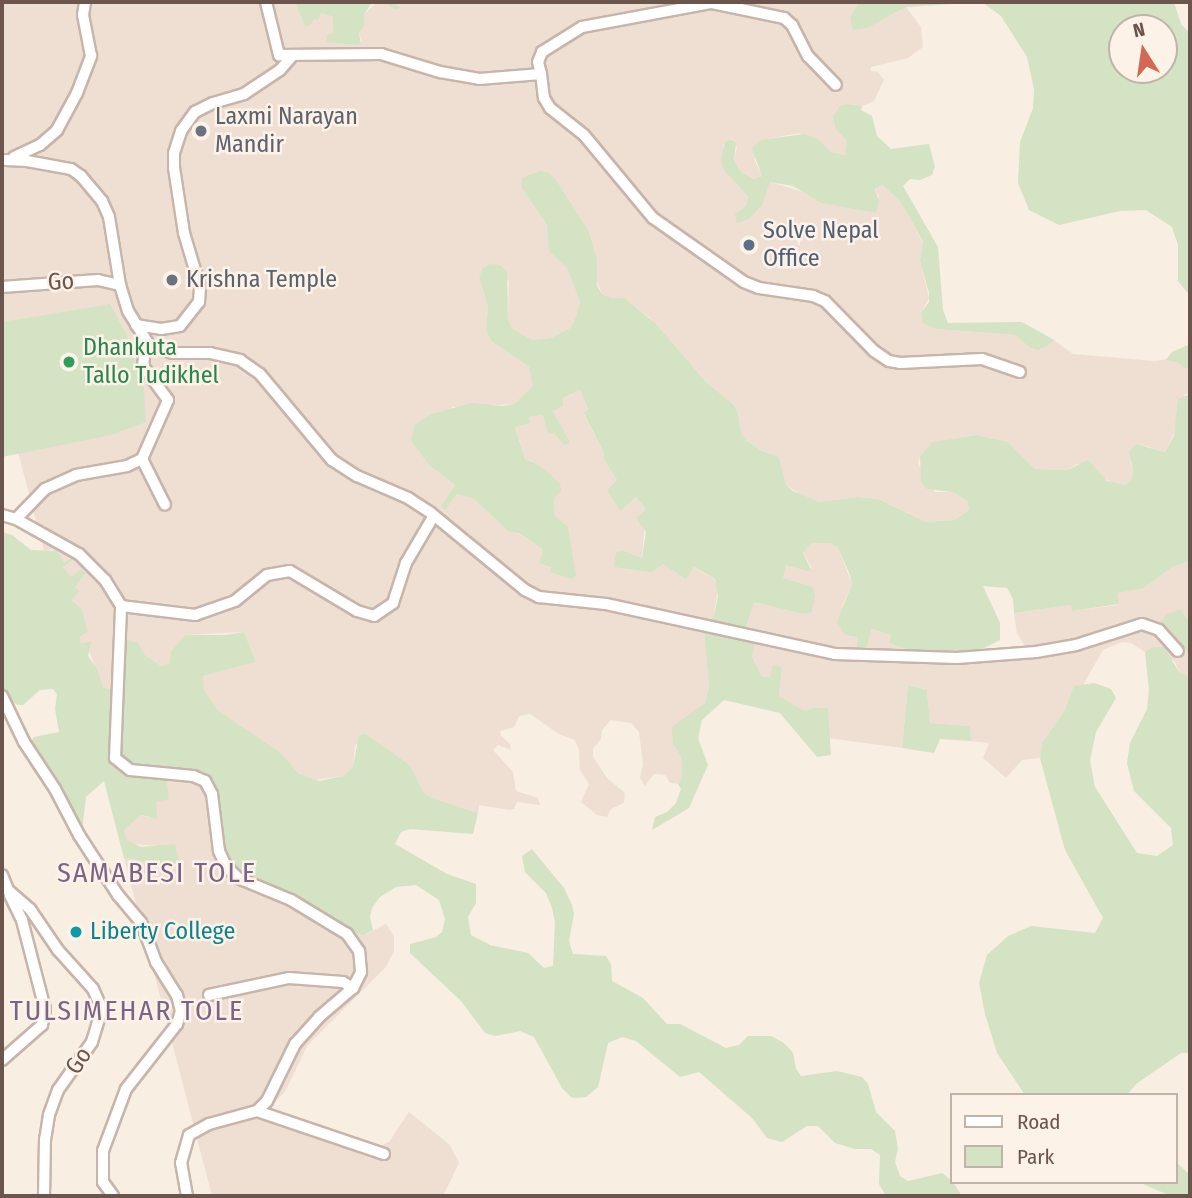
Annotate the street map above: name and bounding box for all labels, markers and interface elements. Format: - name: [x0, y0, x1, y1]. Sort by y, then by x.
- north arrow: [1108, 14, 1178, 84]
- text: N: [1131, 17, 1147, 42]
- place label: Laxmi Narayan Mandir: [215, 103, 358, 159]
- marker: Laxmi Narayan Mandir: [193, 123, 209, 139]
- place label: Solve Nepal Office: [763, 217, 879, 273]
- marker: Solve Nepal Office: [741, 237, 757, 253]
- place label: Krishna Temple: [186, 266, 337, 294]
- street label: Go: [47, 267, 75, 297]
- marker: Krishna Temple: [164, 272, 180, 288]
- place label: Dhankuta Tallo Tudikhel: [83, 334, 219, 390]
- marker: Dhankuta Tallo Tudikhel: [61, 354, 77, 370]
- district label: SAMABESI TOLE: [59, 856, 255, 890]
- place label: Liberty College: [90, 918, 235, 946]
- marker: Liberty College: [68, 924, 84, 940]
- district label: TULSIMEHAR TOLE: [12, 994, 242, 1028]
- street label: Go: [60, 1042, 98, 1080]
- legend: [950, 1093, 1178, 1184]
- text: Road: [1017, 1109, 1061, 1135]
- text: Park: [1017, 1144, 1054, 1170]

